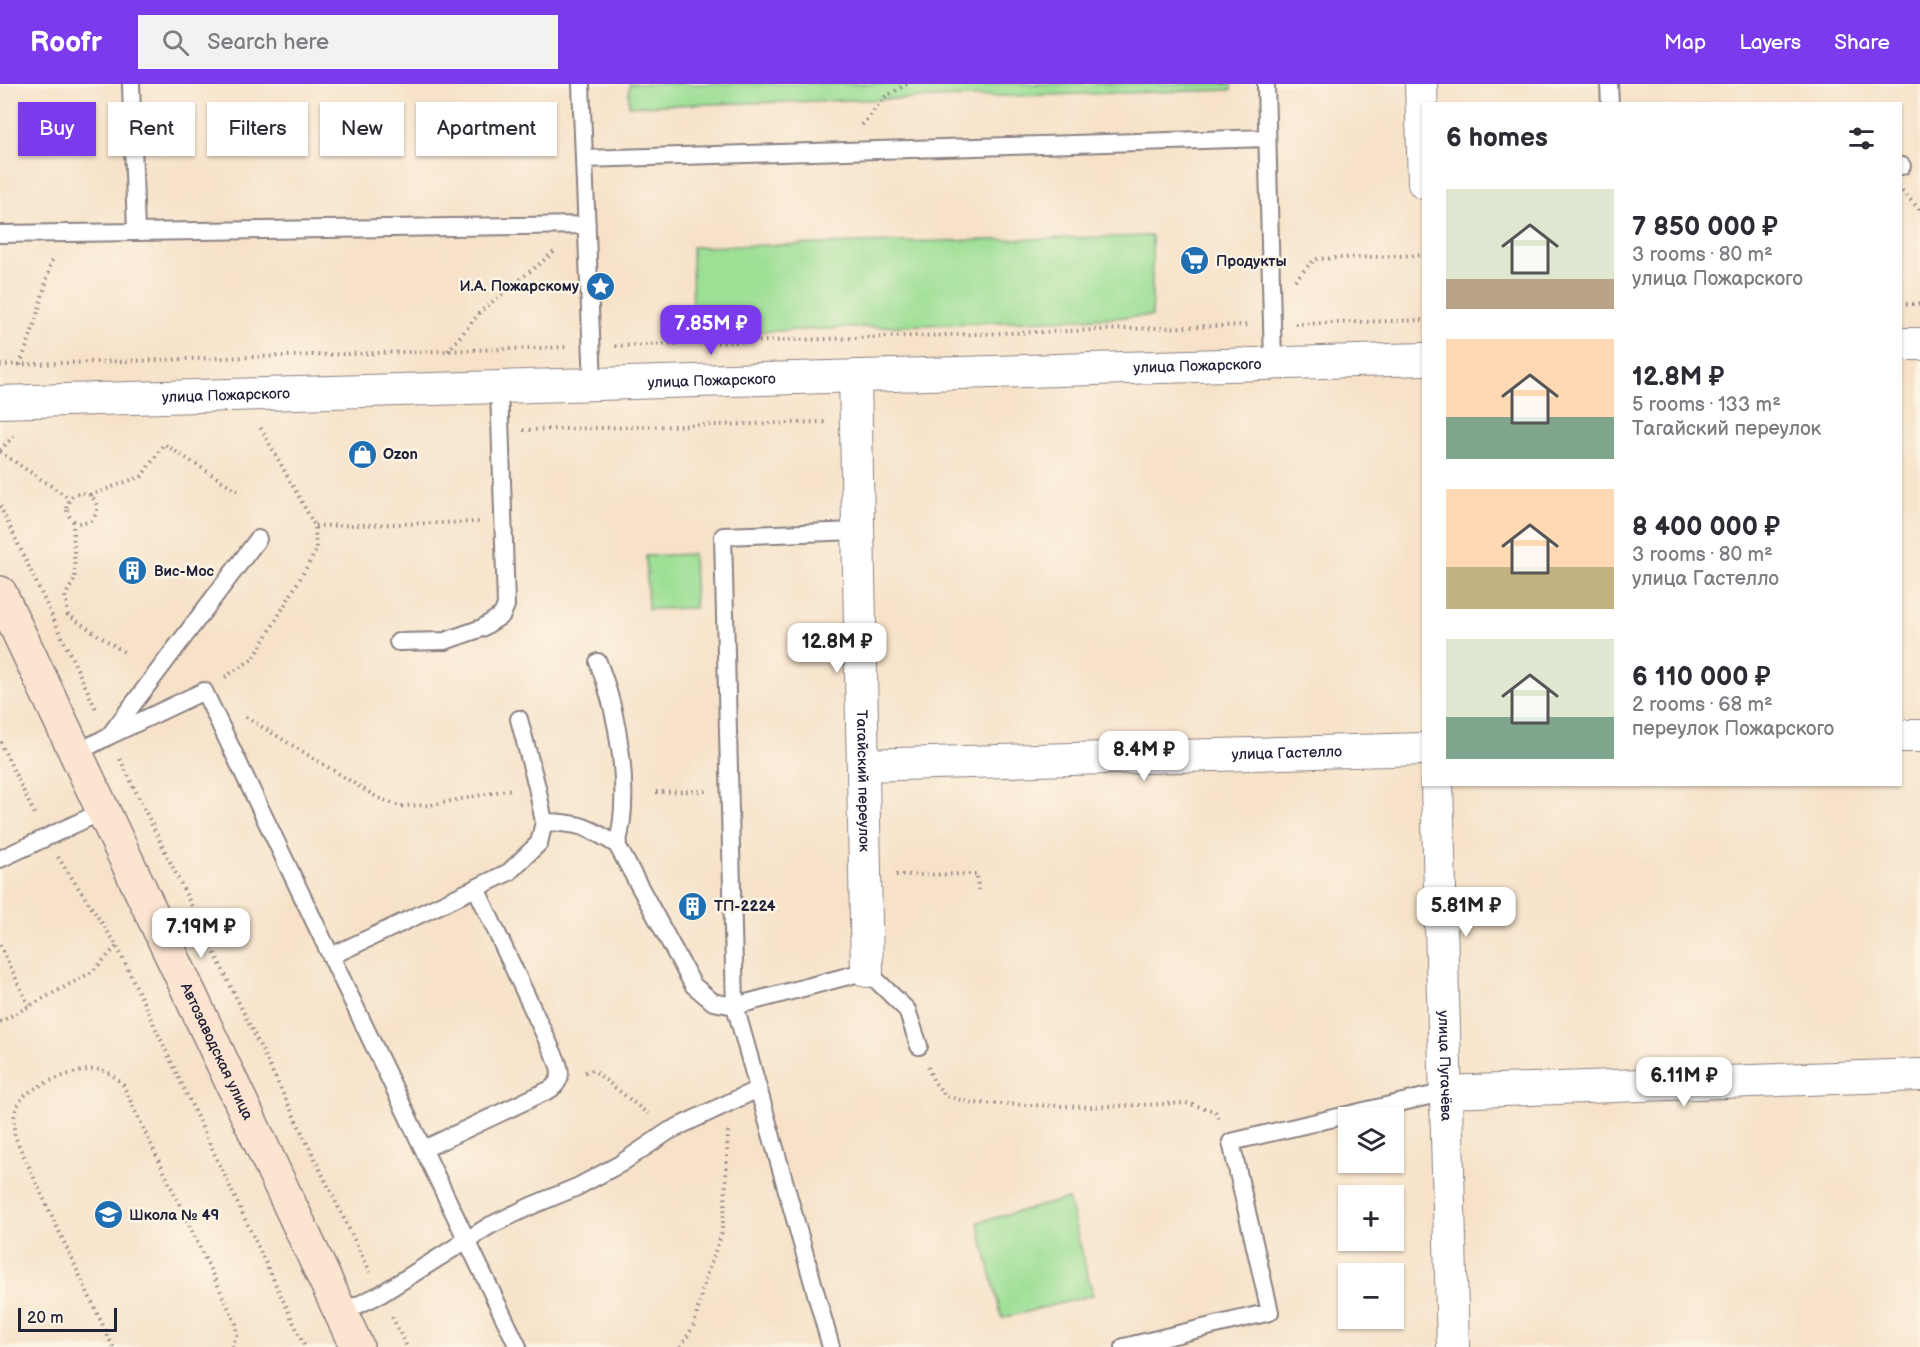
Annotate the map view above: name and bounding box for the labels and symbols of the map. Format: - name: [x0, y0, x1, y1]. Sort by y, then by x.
- supermarket icon: Продукты: [1179, 245, 1211, 277]
- place label: Продукты: [1216, 252, 1287, 271]
- place icon: И.А. Пожарскому: [584, 270, 616, 302]
- place label: И.А. Пожарскому: [459, 277, 580, 296]
- pin: 7.85M ₽: [656, 305, 766, 356]
- street label: улица Пожарского: [1133, 355, 1262, 378]
- street label: улица Пожарского: [647, 370, 776, 392]
- street label: улица Пожарского: [162, 384, 290, 407]
- shop icon: Ozon: [346, 438, 378, 470]
- place label: Ozon: [383, 445, 418, 464]
- building icon: Вис-Мос: [117, 555, 149, 587]
- place label: Вис-Мос: [154, 562, 215, 581]
- pin: 12.8M ₽: [782, 623, 892, 674]
- street label: Тагайский переулок: [852, 710, 874, 852]
- pin: 8.4M ₽: [1095, 731, 1193, 782]
- street label: улица Гастелло: [1231, 742, 1342, 764]
- pin: 5.81M ₽: [1411, 887, 1521, 938]
- building icon: ТП-2224: [677, 890, 709, 922]
- place label: ТП-2224: [714, 897, 776, 916]
- pin: 7.19M ₽: [146, 908, 256, 959]
- street label: Автозаводская улица: [175, 979, 257, 1123]
- street label: улица Пугачёва: [1433, 1010, 1456, 1122]
- pin: 6.11M ₽: [1629, 1057, 1739, 1108]
- school or university icon: Школа № 49: [92, 1199, 124, 1231]
- place label: Школа № 49: [129, 1206, 219, 1225]
- scale bar: [18, 1305, 117, 1332]

